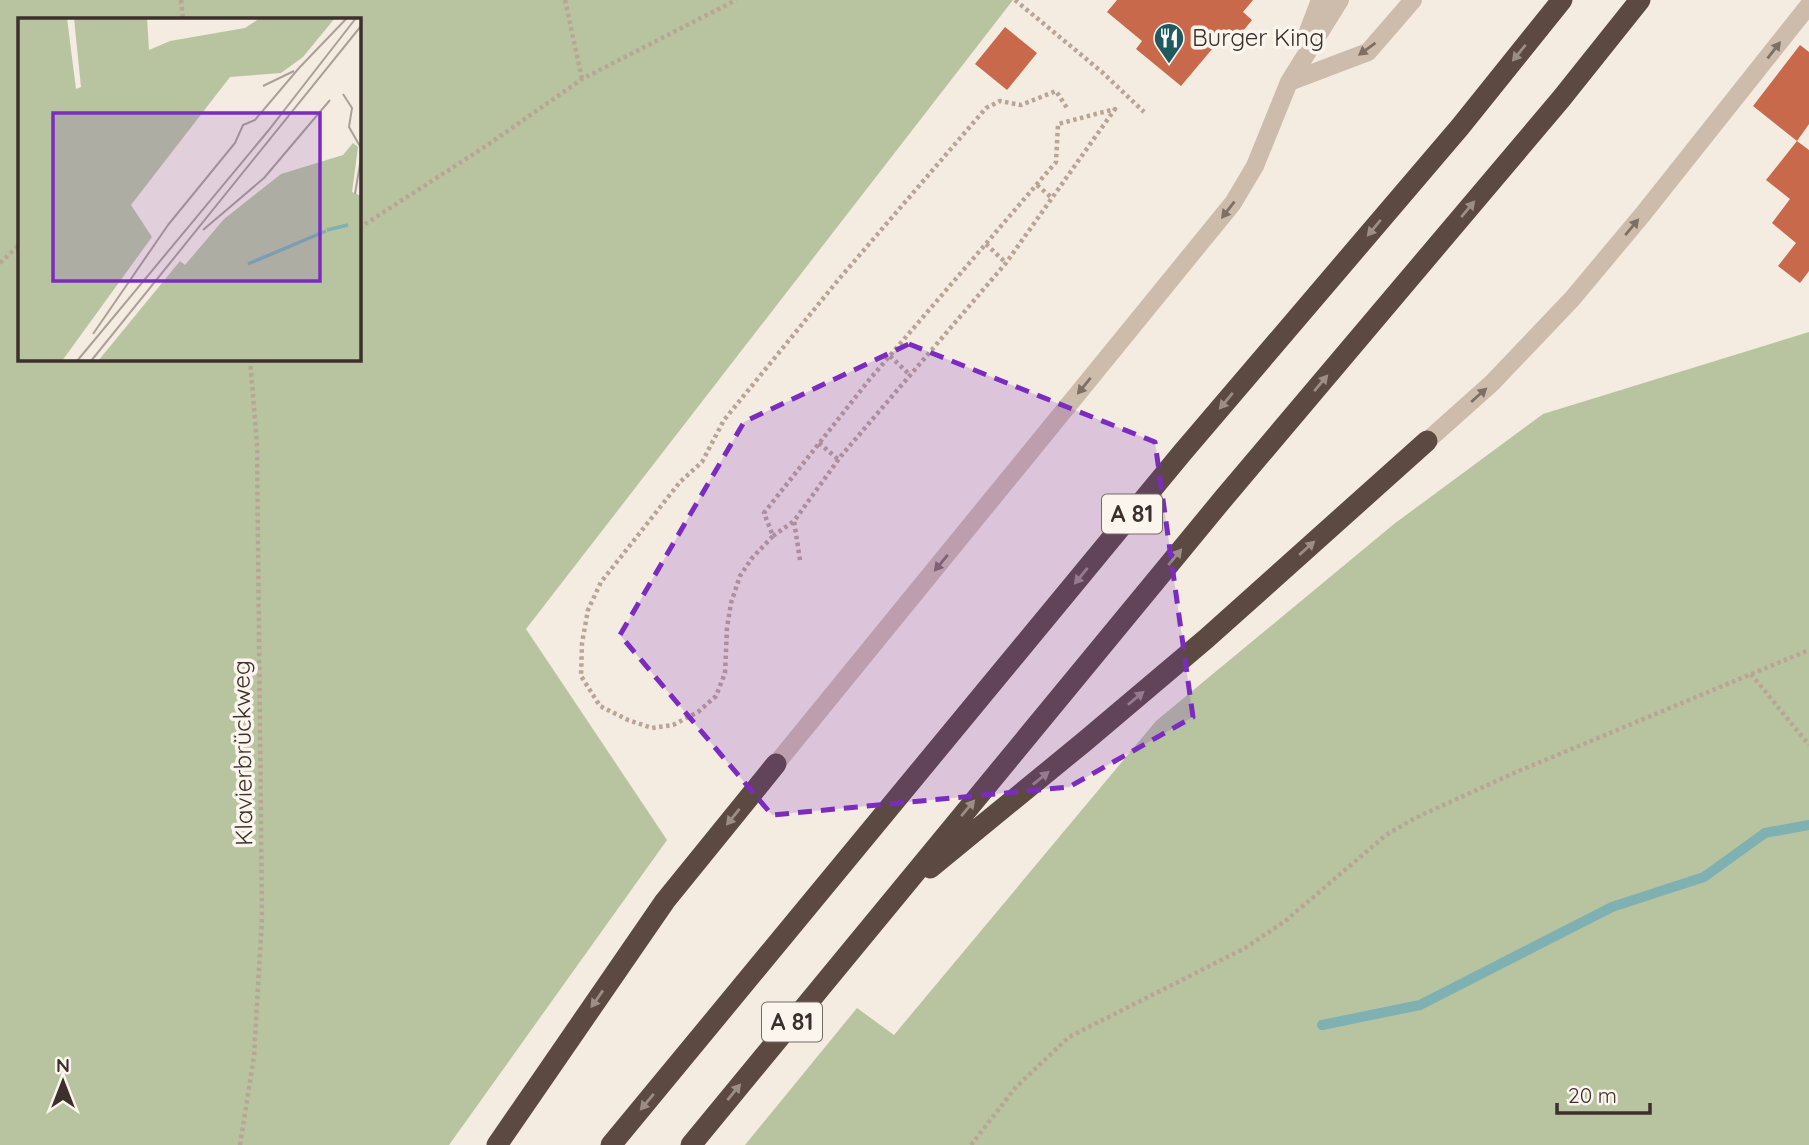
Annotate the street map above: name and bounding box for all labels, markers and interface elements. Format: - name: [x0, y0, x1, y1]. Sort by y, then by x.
- inset map: [18, 18, 360, 360]
- restaurant icon: Burger King: [1152, 21, 1186, 65]
- place label: Burger King: [1192, 22, 1324, 52]
- one-way arrow: [1766, 41, 1781, 59]
- one-way arrow: [1358, 42, 1376, 56]
- one-way arrow: [1512, 44, 1527, 62]
- one-way arrow: [1220, 200, 1235, 218]
- one-way arrow: [1460, 200, 1476, 218]
- one-way arrow: [1366, 219, 1382, 237]
- one-way arrow: [1624, 219, 1639, 236]
- one-way arrow: [1313, 374, 1328, 391]
- one-way arrow: [1076, 376, 1091, 394]
- one-way arrow: [1470, 388, 1487, 403]
- one-way arrow: [1219, 393, 1234, 410]
- road number: A 81: [1102, 494, 1162, 534]
- one-way arrow: [1298, 540, 1316, 556]
- one-way arrow: [1167, 548, 1182, 565]
- one-way arrow: [934, 555, 949, 572]
- one-way arrow: [1074, 568, 1089, 585]
- street label: Klavierbrückweg: [225, 660, 259, 846]
- one-way arrow: [1127, 690, 1145, 706]
- one-way arrow: [1031, 770, 1049, 785]
- one-way arrow: [960, 799, 975, 816]
- one-way arrow: [726, 809, 741, 826]
- one-way arrow: [590, 990, 604, 1008]
- road number: A 81: [762, 1002, 822, 1042]
- north arrow: [28, 1047, 98, 1117]
- text: N: [56, 1053, 70, 1077]
- scale bar: [1557, 1072, 1650, 1116]
- text: 20 m: [1568, 1082, 1617, 1108]
- one-way arrow: [727, 1084, 742, 1102]
- one-way arrow: [640, 1093, 655, 1110]

